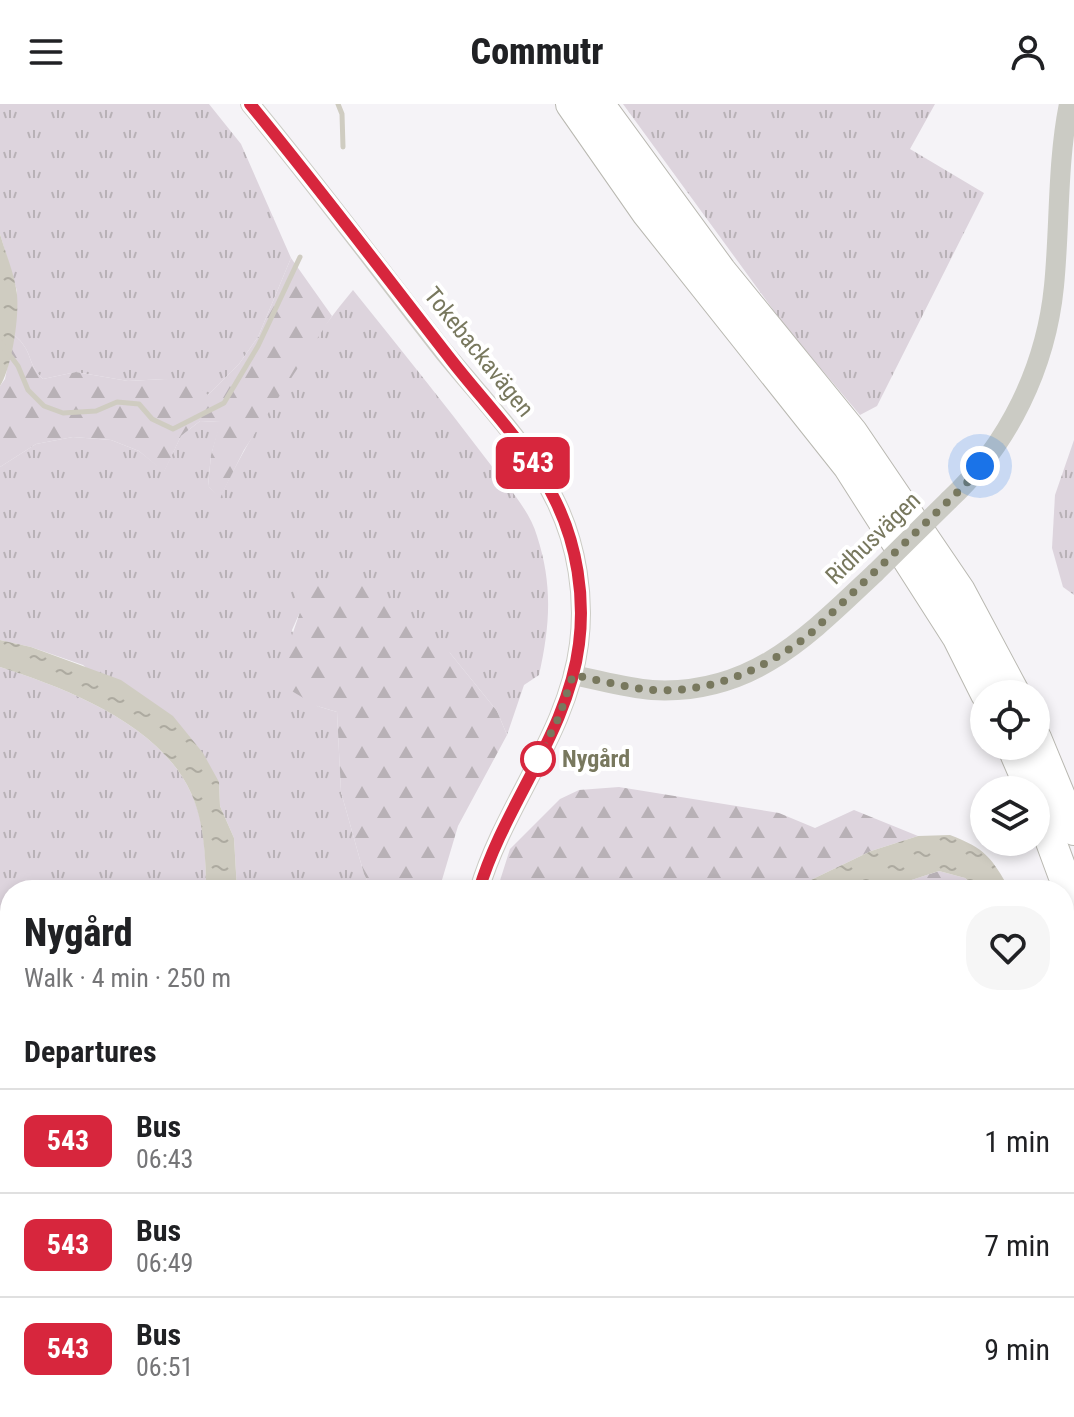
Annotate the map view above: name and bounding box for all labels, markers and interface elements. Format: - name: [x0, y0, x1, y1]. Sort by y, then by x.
- icon: menu: [24, 30, 68, 74]
- icon: person: [1006, 30, 1050, 74]
- text: Commutr: [471, 31, 603, 73]
- street label: Tokebackavägen: [418, 282, 540, 422]
- line badge: 543: [487, 437, 579, 489]
- text: 543: [512, 446, 554, 479]
- your location: [960, 446, 1000, 486]
- street label: Ridhusvägen: [820, 486, 926, 590]
- map controls: [970, 680, 1050, 856]
- button: locate: [970, 680, 1050, 760]
- marker: Nygård: [521, 742, 555, 776]
- place label: Nygård: [562, 745, 630, 773]
- button: layers: [970, 776, 1050, 856]
- button: heart: [966, 906, 1050, 990]
- text: Nygård: [24, 911, 133, 955]
- text: Walk · 4 min · 250 m: [24, 963, 231, 993]
- text: Departures: [24, 1034, 157, 1069]
- text: Bus: [136, 1109, 181, 1144]
- text: 543: [47, 1124, 89, 1157]
- text: 1 min: [984, 1124, 1050, 1159]
- text: 06:43: [136, 1144, 193, 1174]
- text: Bus: [136, 1213, 181, 1248]
- text: 543: [47, 1228, 89, 1261]
- text: 7 min: [984, 1228, 1050, 1263]
- text: 06:49: [136, 1248, 193, 1278]
- text: Bus: [136, 1317, 181, 1352]
- text: 543: [47, 1332, 89, 1365]
- text: 9 min: [984, 1332, 1050, 1367]
- text: 06:51: [136, 1352, 193, 1382]

